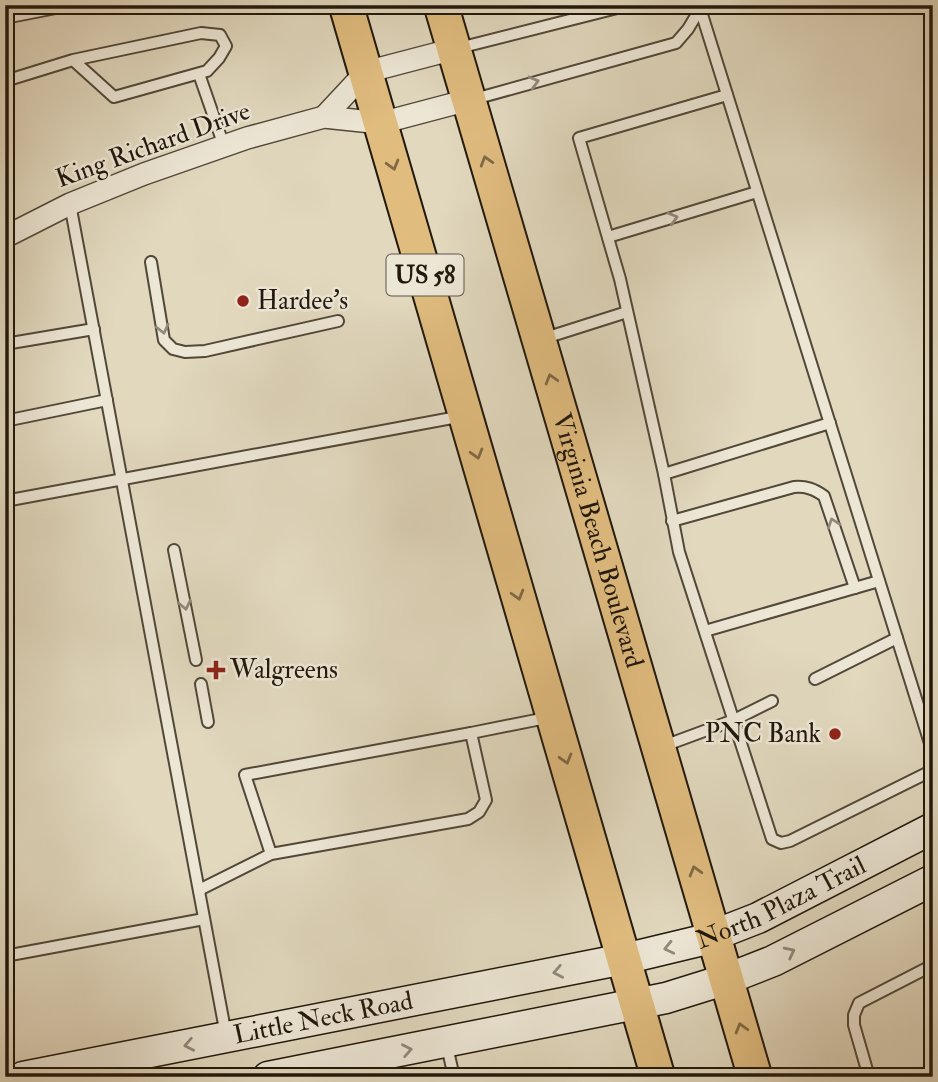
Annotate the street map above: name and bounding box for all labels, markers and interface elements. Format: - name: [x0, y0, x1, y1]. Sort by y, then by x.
- one-way arrow: [528, 76, 540, 91]
- street label: King Richard Drive: [52, 95, 255, 195]
- one-way arrow: [480, 155, 495, 167]
- one-way arrow: [384, 159, 399, 171]
- one-way arrow: [667, 211, 679, 226]
- road number: US 58: [386, 254, 464, 296]
- place label: Hardee's: [257, 285, 348, 317]
- marker: Hardee's: [235, 293, 251, 309]
- one-way arrow: [154, 323, 169, 335]
- one-way arrow: [544, 373, 559, 385]
- street label: Virginia Beach Boulevard: [545, 409, 650, 672]
- one-way arrow: [468, 448, 483, 460]
- one-way arrow: [827, 517, 841, 530]
- one-way arrow: [510, 589, 525, 601]
- one-way arrow: [177, 599, 192, 611]
- place label: Walgreens: [229, 654, 338, 686]
- marker: Walgreens: [208, 662, 224, 678]
- place label: PNC Bank: [705, 718, 822, 750]
- marker: PNC Bank: [827, 726, 843, 742]
- one-way arrow: [557, 753, 572, 765]
- street label: North Plaza Trail: [692, 849, 872, 957]
- one-way arrow: [688, 865, 703, 877]
- one-way arrow: [663, 940, 675, 954]
- one-way arrow: [782, 947, 795, 961]
- one-way arrow: [552, 964, 564, 979]
- street label: Little Neck Road: [231, 985, 416, 1051]
- one-way arrow: [735, 1022, 749, 1034]
- one-way arrow: [183, 1037, 195, 1052]
- one-way arrow: [401, 1043, 413, 1058]

